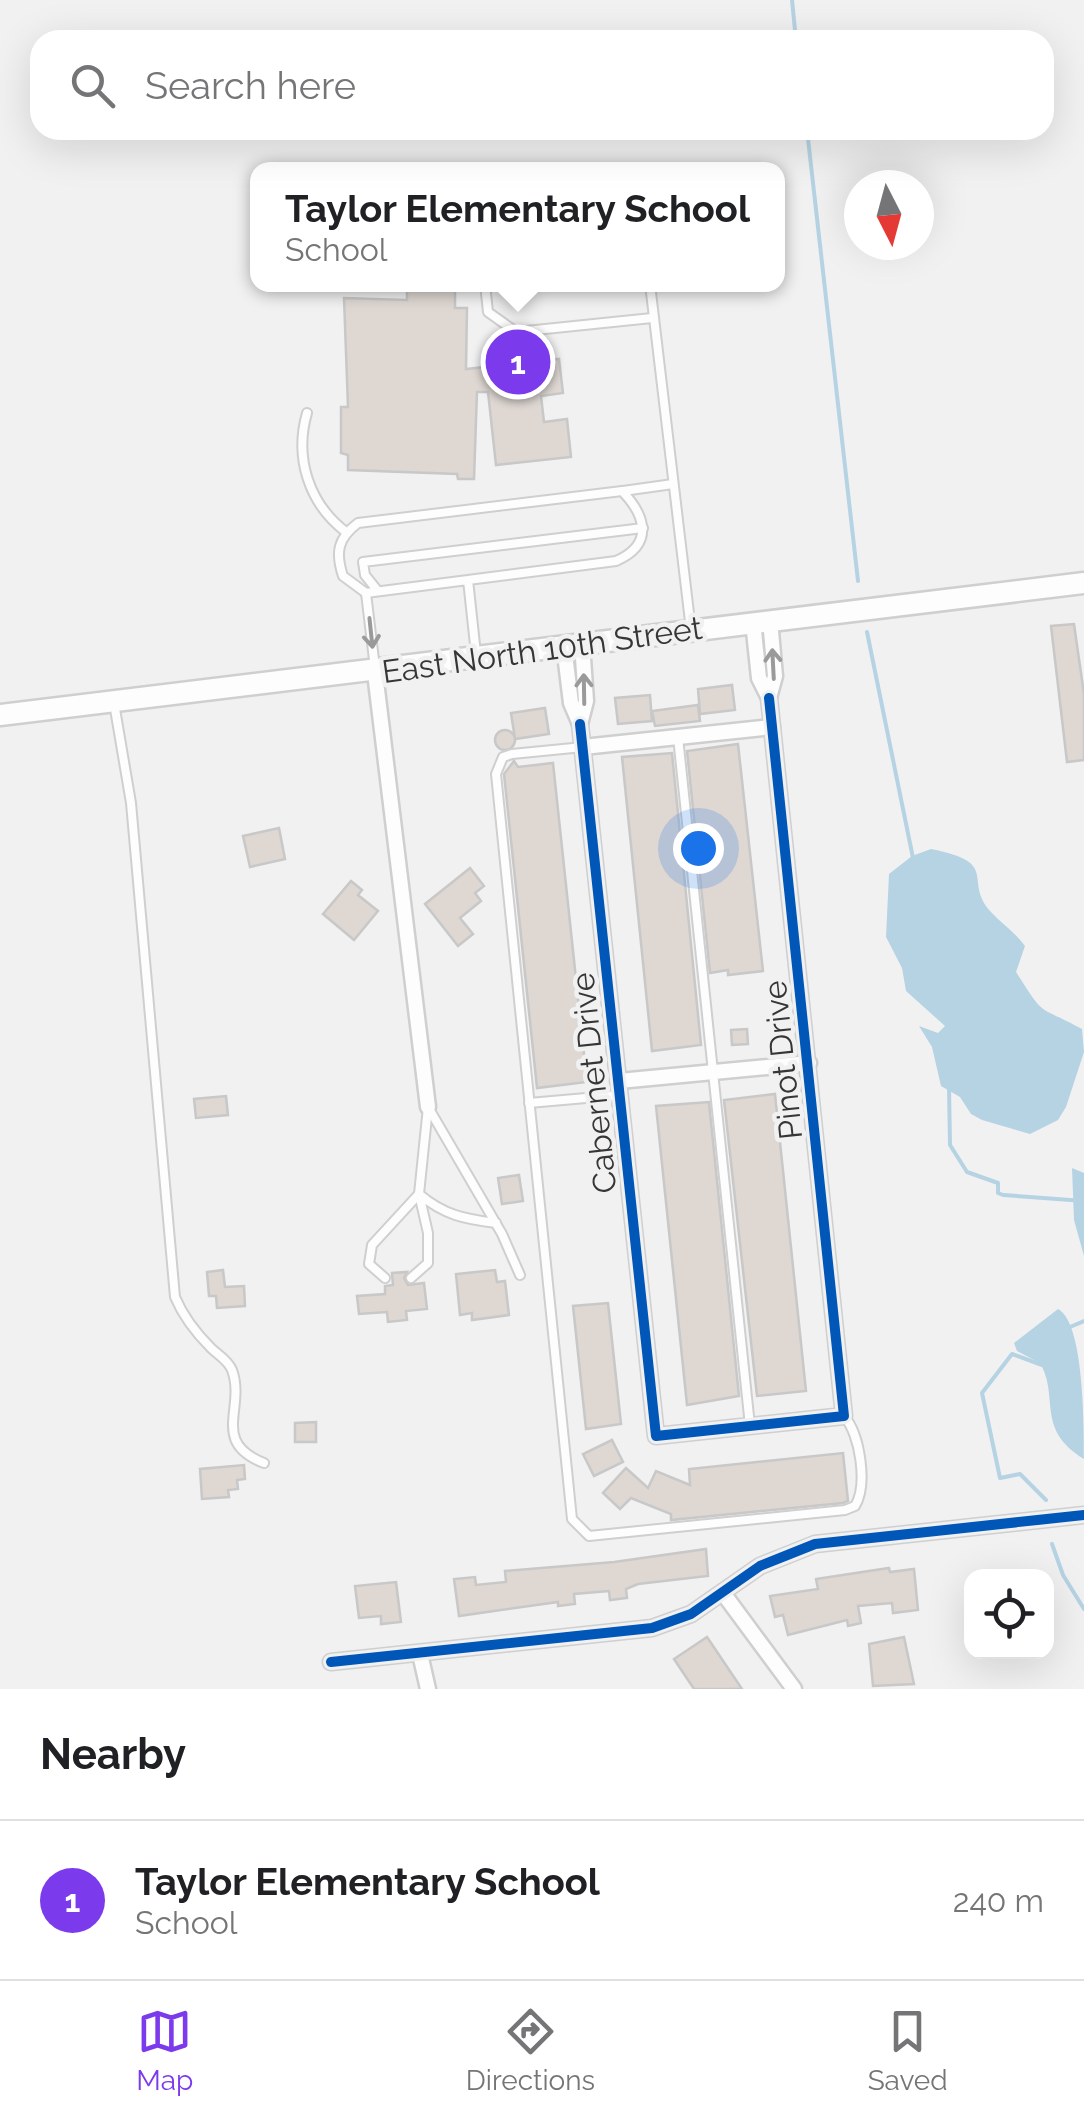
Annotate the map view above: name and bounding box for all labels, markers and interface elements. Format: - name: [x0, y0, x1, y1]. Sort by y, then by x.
- search box: [30, 30, 1054, 140]
- icon: search: [65, 58, 120, 113]
- text: Search here: [145, 63, 356, 108]
- popup: [250, 162, 785, 292]
- north arrow: [844, 170, 934, 260]
- text: Taylor Elementary School: [285, 186, 750, 231]
- text: School: [285, 231, 388, 268]
- pin: 1: [486, 324, 550, 400]
- street label: East North 10th Street: [379, 609, 705, 690]
- one-way arrow: [362, 616, 381, 648]
- one-way arrow: [763, 648, 782, 680]
- one-way arrow: [575, 674, 594, 706]
- your location: [673, 823, 724, 874]
- street label: Cabernet Drive: [564, 971, 623, 1195]
- street label: Pinot Drive: [756, 979, 809, 1141]
- map controls: [964, 1569, 1054, 1659]
- button: locate: [964, 1569, 1054, 1659]
- text: Nearby: [40, 1730, 186, 1779]
- text: Taylor Elementary School: [135, 1859, 600, 1904]
- text: 1: [65, 1882, 80, 1919]
- text: 240 m: [953, 1882, 1044, 1919]
- text: School: [135, 1904, 237, 1941]
- tab: Map: [136, 2004, 193, 2097]
- tab: Directions: [466, 2004, 595, 2097]
- tab: Saved: [868, 2004, 948, 2097]

